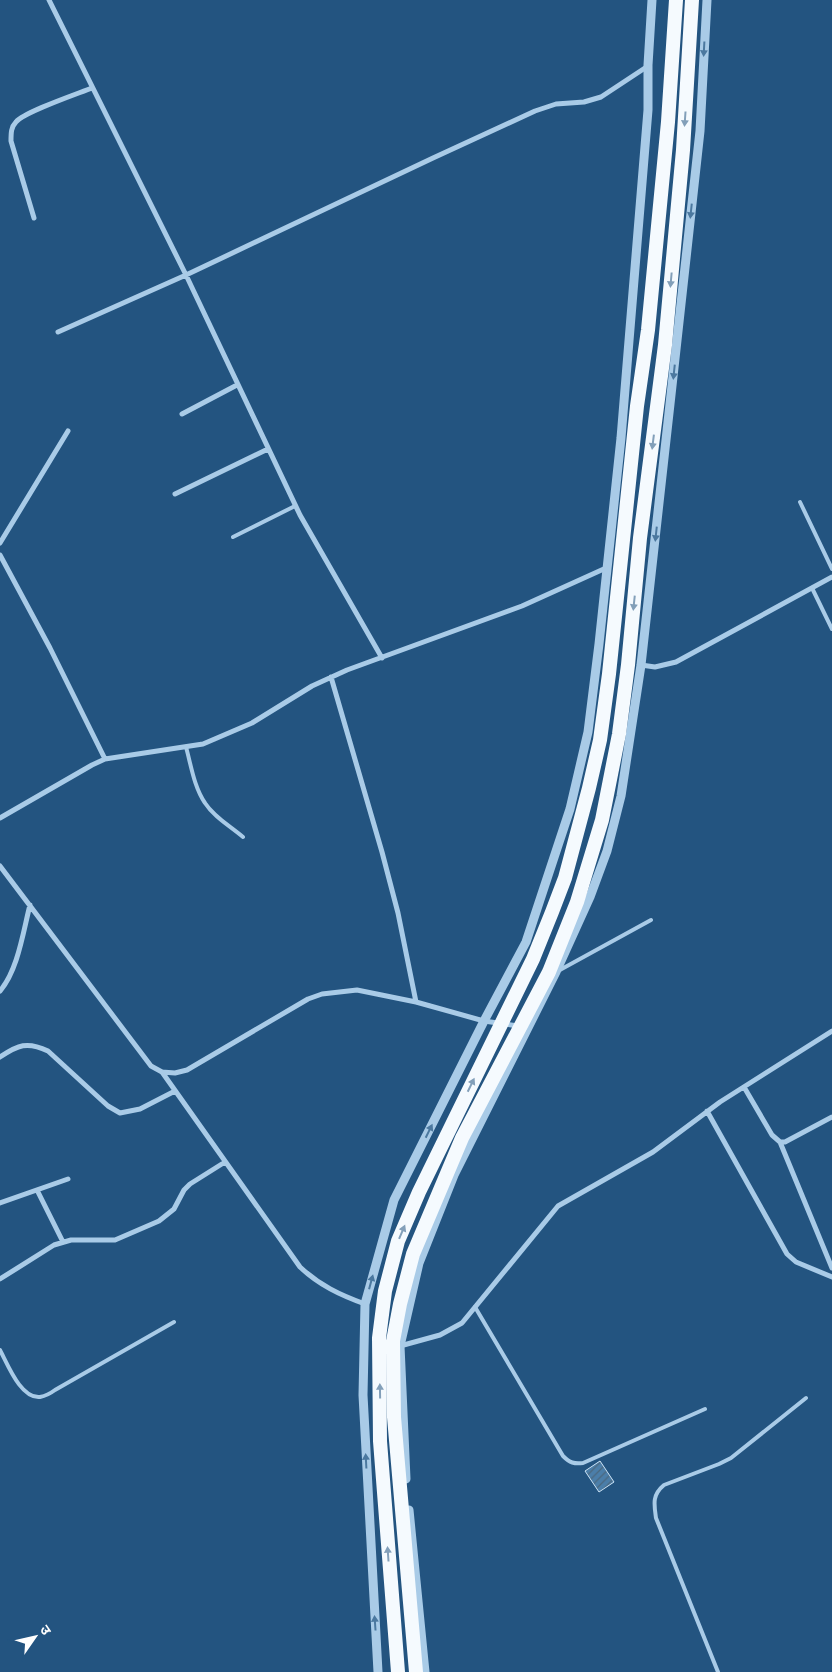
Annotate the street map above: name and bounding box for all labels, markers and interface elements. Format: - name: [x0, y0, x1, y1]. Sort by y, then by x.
- one-way arrow: [700, 41, 708, 57]
- one-way arrow: [680, 111, 688, 127]
- one-way arrow: [687, 203, 695, 219]
- one-way arrow: [667, 273, 675, 289]
- one-way arrow: [670, 364, 678, 380]
- one-way arrow: [649, 434, 657, 450]
- one-way arrow: [652, 526, 660, 542]
- one-way arrow: [630, 596, 638, 612]
- one-way arrow: [467, 1078, 475, 1092]
- one-way arrow: [425, 1124, 433, 1138]
- one-way arrow: [398, 1225, 406, 1239]
- one-way arrow: [367, 1274, 375, 1289]
- one-way arrow: [375, 1383, 383, 1399]
- one-way arrow: [362, 1453, 370, 1469]
- one-way arrow: [384, 1545, 392, 1561]
- north arrow: [10, 1612, 60, 1662]
- one-way arrow: [370, 1615, 378, 1631]
- text: उ: [36, 1622, 55, 1639]

